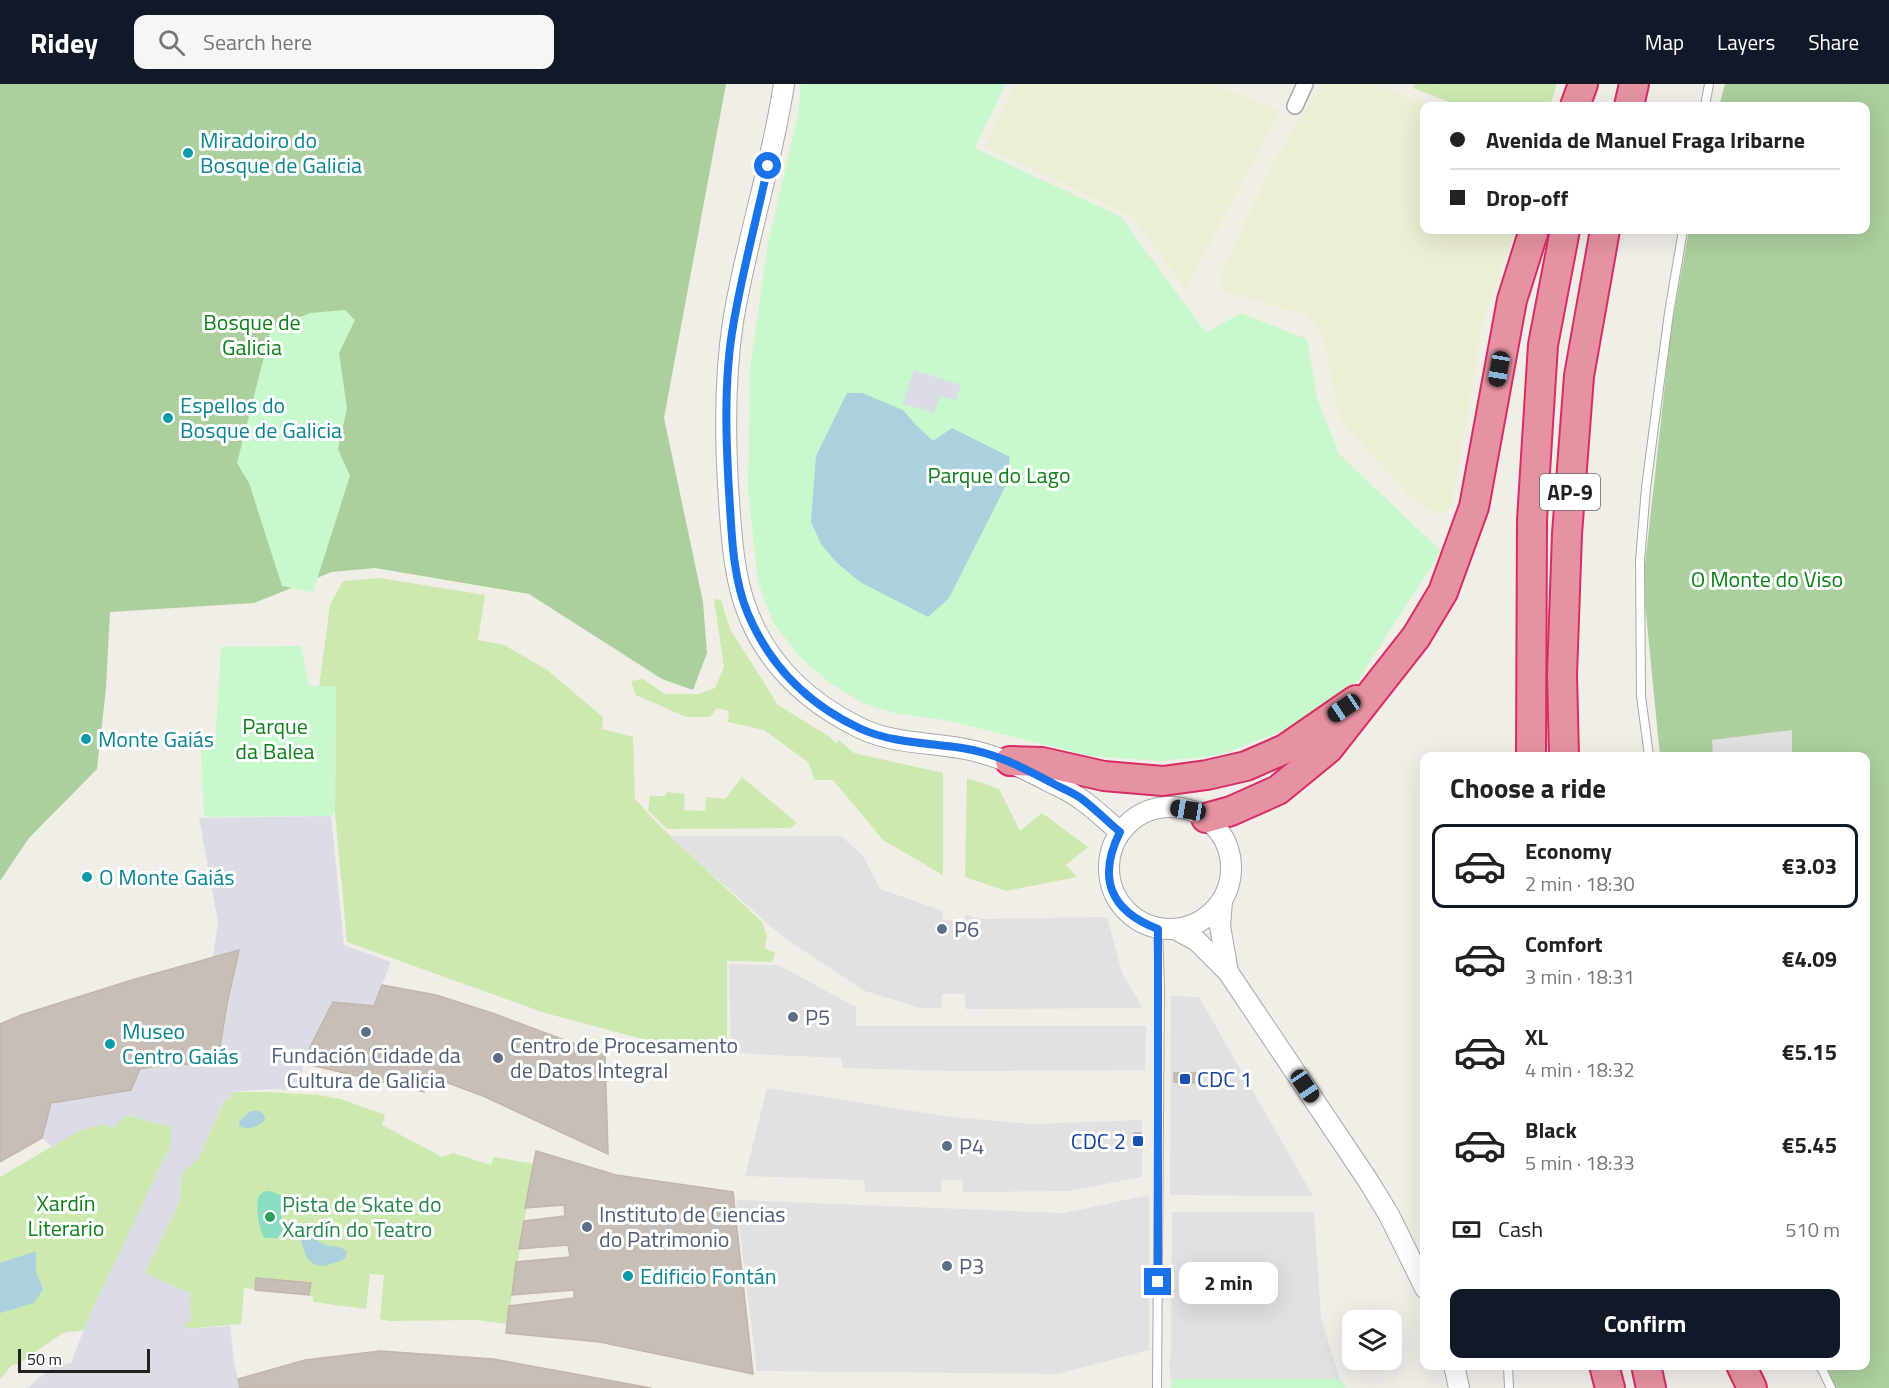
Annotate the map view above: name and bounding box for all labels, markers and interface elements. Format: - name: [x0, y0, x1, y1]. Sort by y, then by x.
- search box: [134, 15, 554, 69]
- text: Ridey: [30, 21, 98, 64]
- text: Search here: [203, 25, 312, 59]
- icon: search: [155, 26, 188, 59]
- text: Map: [1645, 26, 1684, 58]
- text: Layers: [1717, 26, 1775, 58]
- text: Share: [1808, 26, 1859, 58]
- place label: Miradoiro do Bosque de Galicia: [200, 123, 362, 182]
- text: Avenida de Manuel Fraga Iribarne: [1486, 123, 1805, 157]
- marker: Miradoiro do Bosque de Galicia: [181, 146, 195, 160]
- route start: [754, 152, 781, 179]
- text: Drop-off: [1486, 181, 1568, 215]
- park label: Bosque de Galicia: [203, 305, 301, 364]
- car: [1487, 350, 1511, 388]
- place label: Espellos do Bosque de Galicia: [180, 388, 342, 447]
- marker: Espellos do Bosque de Galicia: [161, 411, 175, 425]
- park label: Parque do Lago: [927, 458, 1071, 492]
- road number: AP-9: [1540, 474, 1600, 510]
- park label: O Monte do Viso: [1691, 562, 1843, 596]
- car: [1324, 690, 1364, 726]
- park label: Parque da Balea: [235, 709, 315, 768]
- place label: Monte Gaiás: [98, 722, 214, 756]
- marker: Monte Gaiás: [79, 732, 93, 746]
- text: Choose a ride: [1450, 767, 1606, 808]
- car: [1169, 798, 1207, 822]
- text: Economy: [1525, 834, 1612, 868]
- icon: car: [1453, 839, 1507, 893]
- text: €3.03: [1782, 849, 1837, 883]
- place label: O Monte Gaiás: [99, 860, 234, 894]
- text: 2 min · 18:30: [1525, 868, 1635, 899]
- marker: O Monte Gaiás: [80, 870, 94, 884]
- place label: P6: [954, 912, 979, 946]
- marker: P6: [935, 922, 949, 936]
- text: Comfort: [1525, 927, 1603, 961]
- icon: car: [1453, 932, 1507, 986]
- text: €4.09: [1782, 942, 1837, 976]
- text: 3 min · 18:31: [1525, 961, 1635, 992]
- place label: P5: [805, 1000, 830, 1034]
- marker: P5: [786, 1010, 800, 1024]
- place label: Museo Centro Gaiás: [122, 1014, 239, 1073]
- text: XL: [1525, 1020, 1548, 1054]
- marker: Fundación Cidade da Cultura de Galicia: [359, 1025, 373, 1039]
- icon: car: [1453, 1025, 1507, 1079]
- place label: Centro de Procesamento de Datos Integral: [510, 1028, 738, 1087]
- text: €5.15: [1782, 1035, 1837, 1069]
- marker: Museo Centro Gaiás: [103, 1037, 117, 1051]
- place label: Fundación Cidade da Cultura de Galicia: [271, 1038, 461, 1097]
- marker: Centro de Procesamento de Datos Integral: [491, 1051, 505, 1065]
- text: 4 min · 18:32: [1525, 1054, 1635, 1085]
- place label: CDC 1: [1197, 1062, 1252, 1096]
- car: [1287, 1066, 1323, 1106]
- marker: CDC 1: [1178, 1072, 1192, 1086]
- text: Black: [1525, 1113, 1577, 1147]
- icon: car: [1453, 1118, 1507, 1172]
- place label: CDC 2: [1071, 1124, 1126, 1158]
- text: €5.45: [1782, 1128, 1837, 1162]
- place label: P4: [959, 1129, 984, 1163]
- marker: CDC 2: [1131, 1134, 1145, 1148]
- marker: P4: [940, 1139, 954, 1153]
- text: 5 min · 18:33: [1525, 1147, 1635, 1178]
- park label: Xardín Literario: [28, 1186, 104, 1245]
- place label: Pista de Skate do Xardín do Teatro: [282, 1187, 442, 1246]
- place label: Instituto de Ciencias do Patrimonio: [599, 1197, 786, 1256]
- marker: Pista de Skate do Xardín do Teatro: [263, 1210, 277, 1224]
- text: Cash: [1498, 1212, 1543, 1246]
- icon: cash: [1450, 1213, 1483, 1246]
- text: 510 m: [1785, 1214, 1840, 1245]
- marker: Instituto de Ciencias do Patrimonio: [580, 1220, 594, 1234]
- place label: P3: [959, 1249, 984, 1283]
- place label: Edificio Fontán: [640, 1259, 777, 1293]
- marker: P3: [940, 1259, 954, 1273]
- callout: 2 min: [1179, 1261, 1278, 1303]
- text: 2 min: [1204, 1267, 1253, 1298]
- route end: [1144, 1268, 1171, 1295]
- marker: Edificio Fontán: [621, 1269, 635, 1283]
- button: Confirm: [1450, 1289, 1840, 1358]
- map controls: [1342, 1310, 1402, 1370]
- button: layers: [1342, 1310, 1402, 1370]
- scale bar: [18, 1346, 150, 1374]
- text: 50 m: [27, 1347, 62, 1371]

